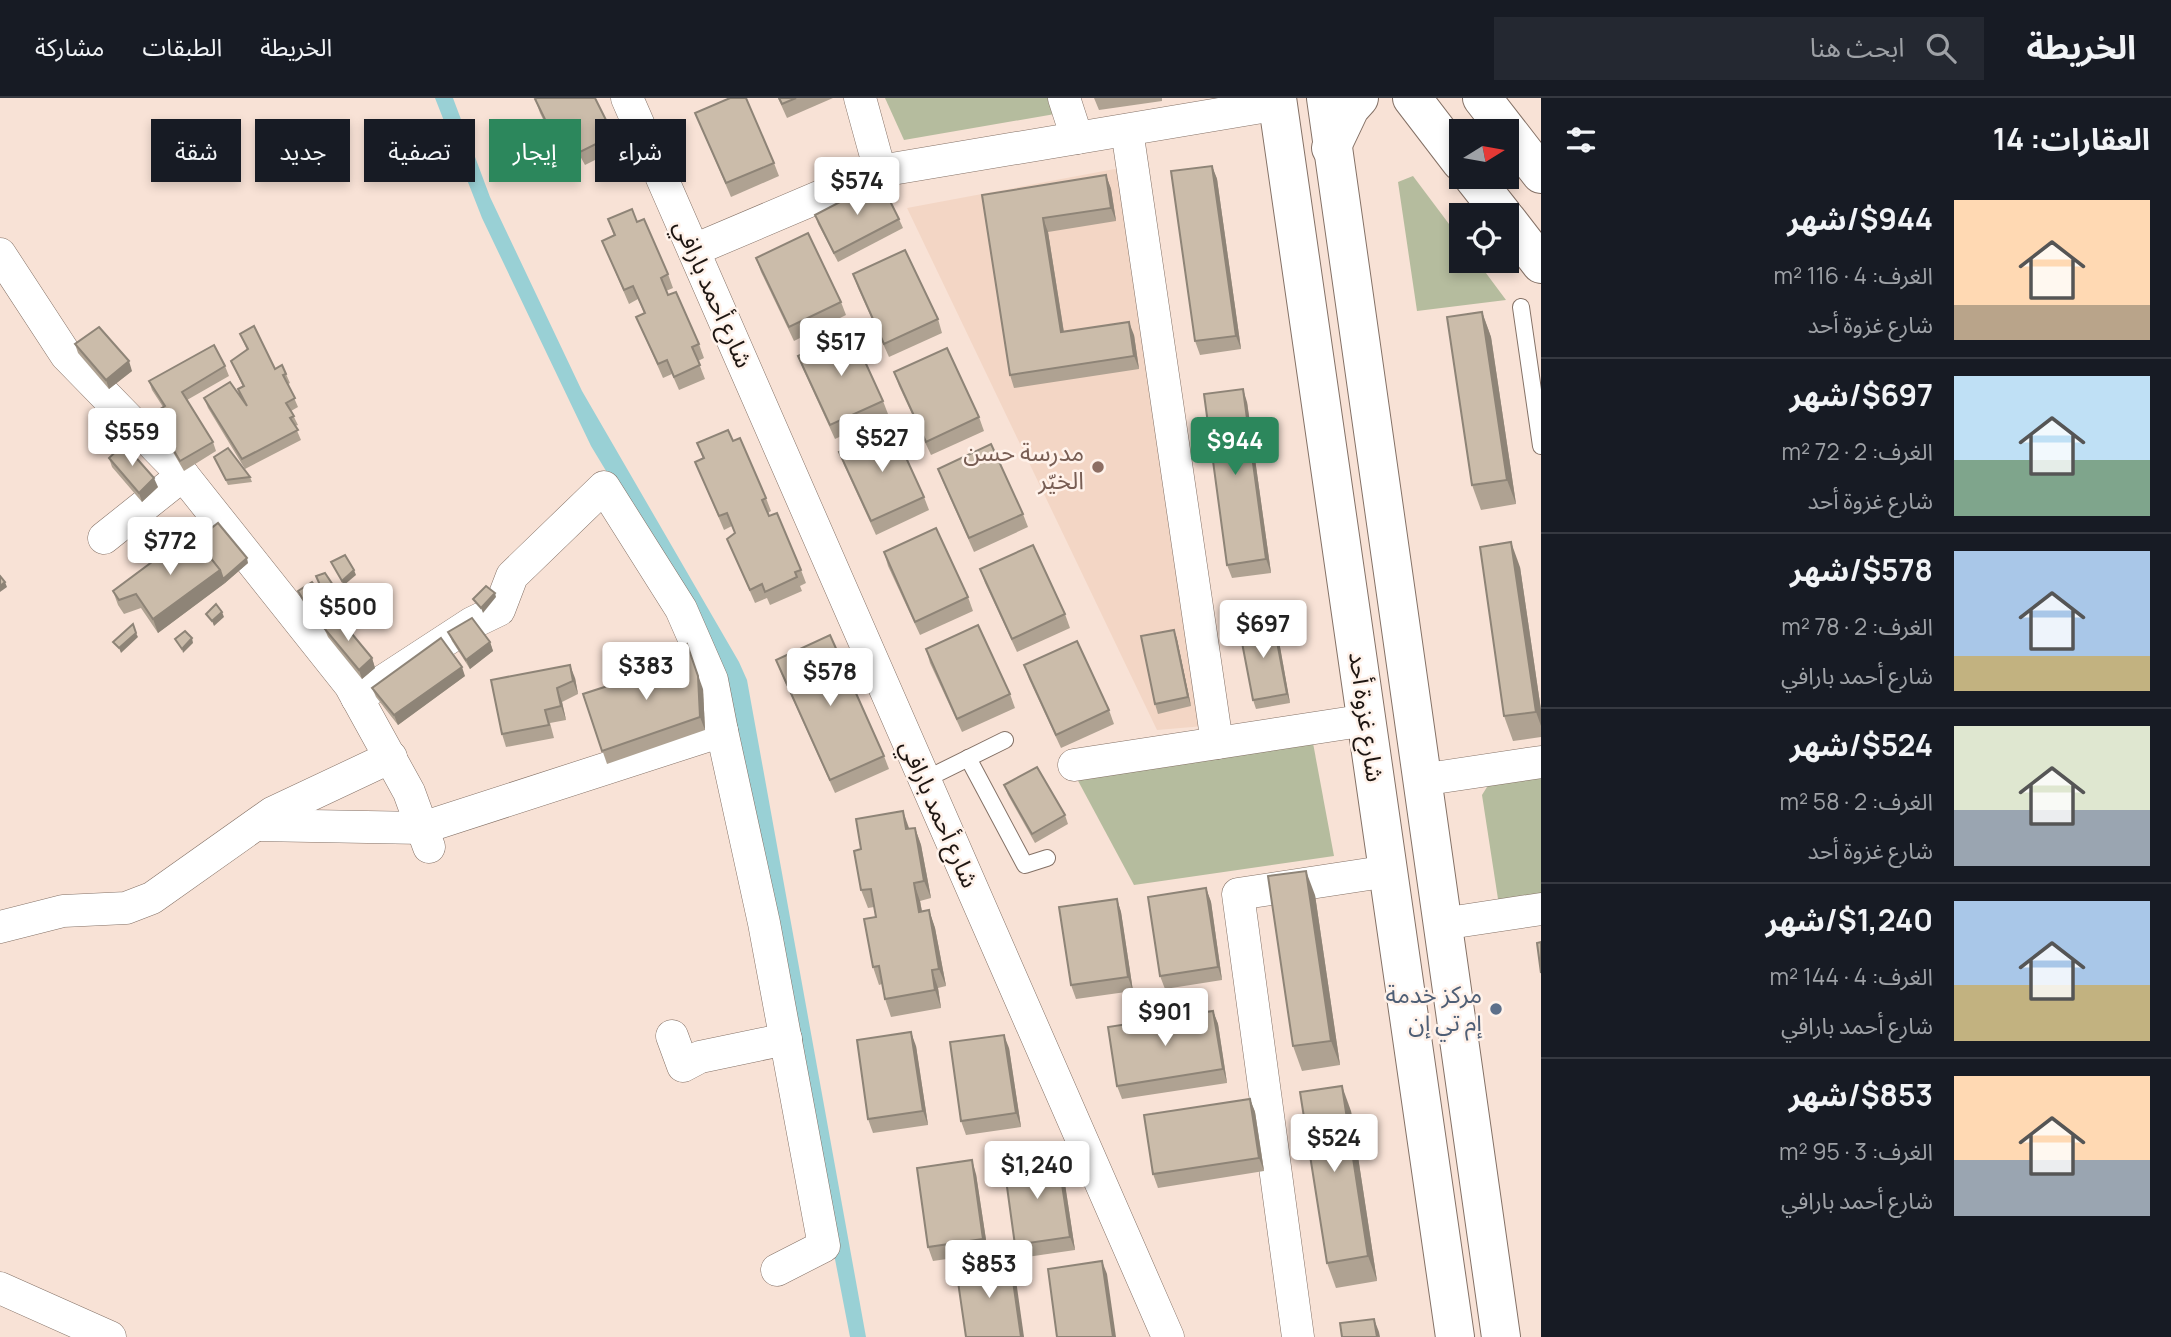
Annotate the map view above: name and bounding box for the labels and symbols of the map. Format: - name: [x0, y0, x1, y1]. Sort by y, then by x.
- north arrow: [1449, 119, 1519, 189]
- pin: $574: [816, 158, 898, 217]
- street label: شارع أحمد بارافي: [664, 214, 762, 374]
- pin: $517: [800, 318, 882, 378]
- pin: $559: [91, 408, 173, 468]
- pin: $527: [841, 414, 923, 474]
- pin: $944: [1194, 418, 1276, 477]
- place label: مدرسة حسن الخيّر: [963, 435, 1084, 496]
- marker: مدرسة حسن الخيّر: [1090, 459, 1106, 475]
- pin: $772: [129, 518, 211, 577]
- pin: $500: [307, 584, 389, 643]
- pin: $697: [1222, 601, 1304, 660]
- pin: $383: [605, 642, 687, 702]
- pin: $578: [789, 648, 871, 708]
- street label: شارع غزوة أحد: [1340, 650, 1393, 784]
- street label: شارع أحمد بارافي: [890, 734, 988, 894]
- place label: مركز خدمة إم تي إن: [1385, 977, 1483, 1042]
- pin: $901: [1124, 988, 1206, 1048]
- marker: مركز خدمة إم تي إن: [1488, 1001, 1504, 1017]
- pin: $524: [1293, 1114, 1375, 1174]
- pin: $1,240: [980, 1142, 1094, 1201]
- pin: $853: [948, 1240, 1030, 1300]

